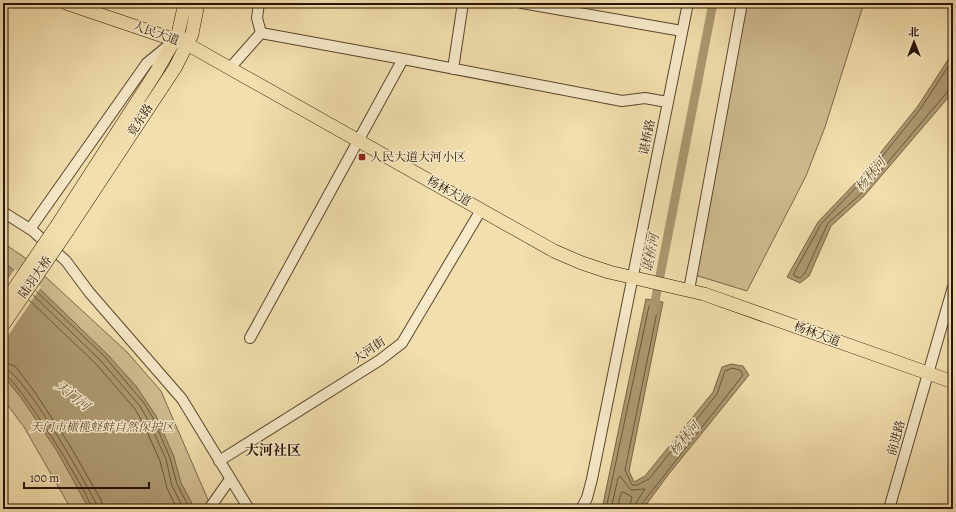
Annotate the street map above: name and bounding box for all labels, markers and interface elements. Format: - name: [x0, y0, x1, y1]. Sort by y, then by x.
- street label: 人民大道: [131, 17, 181, 49]
- north arrow: [894, 22, 934, 62]
- text: 北: [909, 25, 920, 40]
- street label: 竟东路: [123, 101, 157, 139]
- street label: 谌桥路: [635, 118, 659, 156]
- place label: 人民大道大河小区: [370, 149, 466, 165]
- marker: 人民大道大河小区: [357, 152, 367, 162]
- water label: 杨林河: [851, 152, 891, 195]
- street label: 杨林大道: [424, 172, 474, 210]
- water label: 谌桥河: [638, 230, 663, 274]
- street label: 陆羽大桥: [15, 253, 55, 301]
- street label: 杨林大道: [792, 318, 842, 350]
- street label: 大河街: [350, 333, 389, 367]
- water label: 天门河: [52, 377, 95, 415]
- water label: 杨林河: [665, 416, 705, 459]
- street label: 前进路: [883, 418, 909, 458]
- park label: 天门市橄榄蛏蚌自然保护区: [30, 419, 176, 435]
- district label: 大河社区: [245, 441, 301, 460]
- scale bar: [24, 464, 149, 490]
- text: 100 m: [30, 470, 59, 486]

